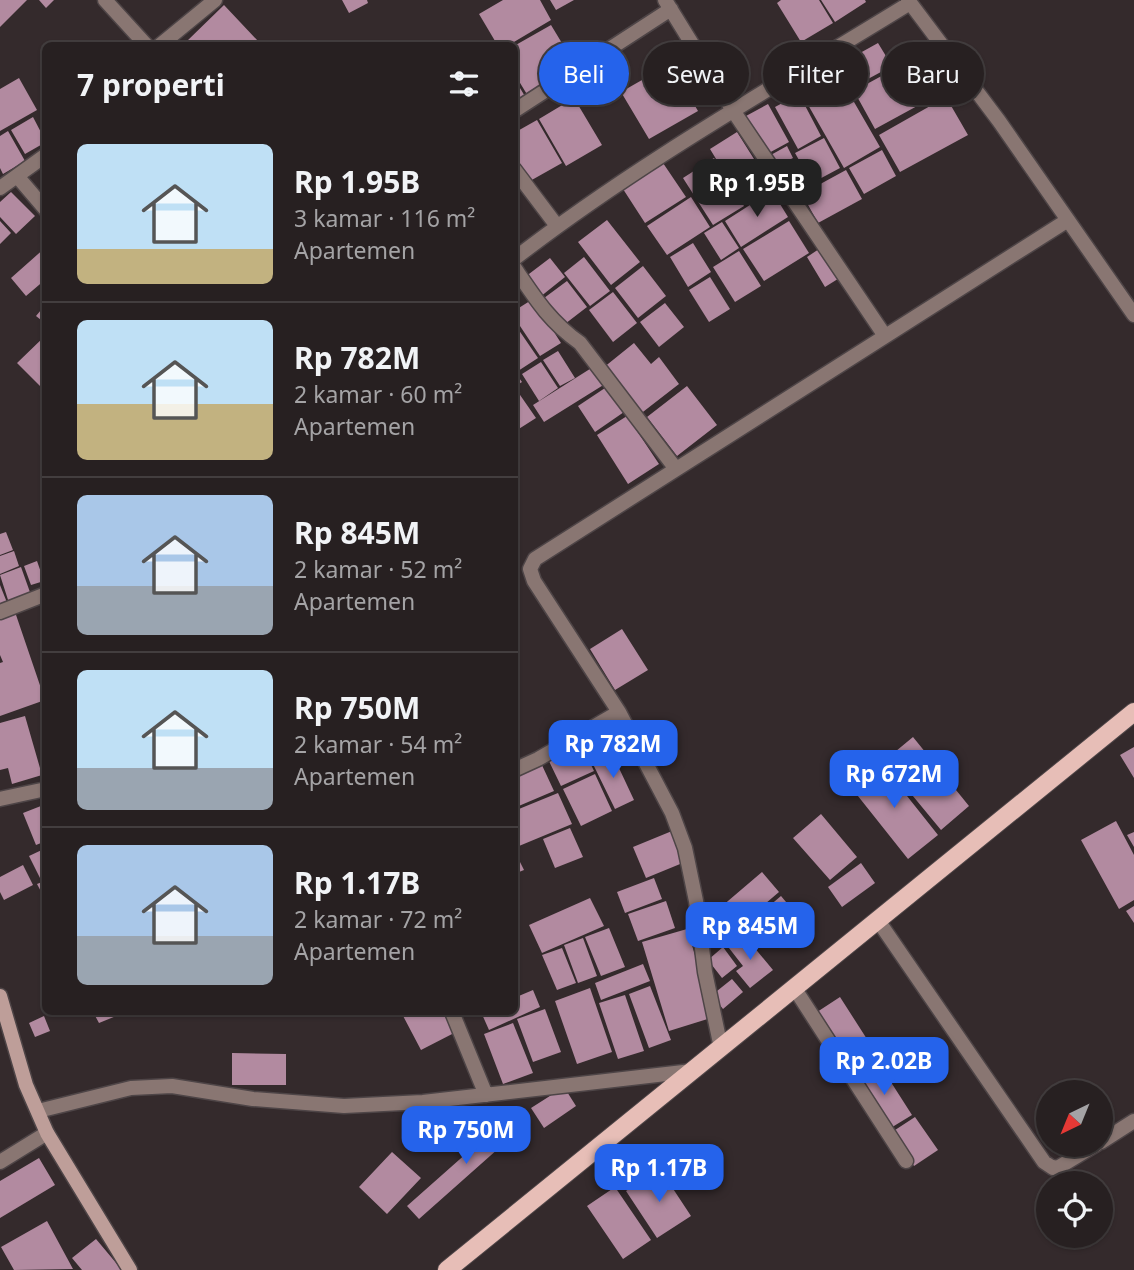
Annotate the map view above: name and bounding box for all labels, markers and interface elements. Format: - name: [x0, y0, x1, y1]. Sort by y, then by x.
- chip: Beli: [539, 42, 629, 105]
- chip: Sewa: [643, 42, 749, 105]
- chip: Filter: [763, 42, 868, 105]
- chip: Baru: [882, 42, 984, 105]
- text: 7 properti: [77, 64, 225, 105]
- icon: filters: [445, 65, 483, 103]
- pin: Rp 1.95B: [685, 160, 829, 219]
- text: Rp 1.95B: [294, 161, 420, 202]
- text: Rp 1.95B: [709, 166, 805, 198]
- icon: home: [133, 172, 217, 256]
- text: 3 kamar · 116 m²: [294, 202, 475, 234]
- text: Apartemen: [294, 234, 415, 266]
- text: Rp 782M: [294, 337, 420, 378]
- icon: home: [133, 348, 217, 432]
- text: 2 kamar · 60 m²: [294, 378, 462, 410]
- text: Apartemen: [294, 410, 415, 442]
- text: Rp 845M: [294, 512, 420, 553]
- icon: home: [133, 523, 217, 607]
- text: 2 kamar · 52 m²: [294, 553, 462, 585]
- text: Apartemen: [294, 585, 415, 617]
- text: Rp 750M: [294, 687, 420, 728]
- icon: home: [133, 698, 217, 782]
- pin: Rp 782M: [548, 720, 678, 780]
- text: Rp 782M: [565, 727, 661, 759]
- text: 2 kamar · 54 m²: [294, 728, 462, 760]
- pin: Rp 672M: [829, 750, 959, 810]
- text: Rp 672M: [846, 757, 942, 789]
- text: Apartemen: [294, 760, 415, 792]
- text: Rp 1.17B: [294, 862, 420, 903]
- icon: home: [133, 873, 217, 957]
- pin: Rp 845M: [685, 902, 815, 962]
- text: 2 kamar · 72 m²: [294, 903, 462, 935]
- text: Rp 845M: [702, 909, 798, 941]
- text: Apartemen: [294, 935, 415, 967]
- pin: Rp 2.02B: [812, 1038, 956, 1097]
- text: Rp 2.02B: [836, 1044, 932, 1076]
- north arrow: [1036, 1080, 1113, 1157]
- map controls: [1036, 1080, 1113, 1248]
- pin: Rp 750M: [401, 1106, 531, 1166]
- text: Rp 750M: [418, 1113, 514, 1145]
- pin: Rp 1.17B: [587, 1144, 731, 1204]
- text: Rp 1.17B: [611, 1151, 707, 1183]
- button: locate: [1036, 1171, 1113, 1248]

